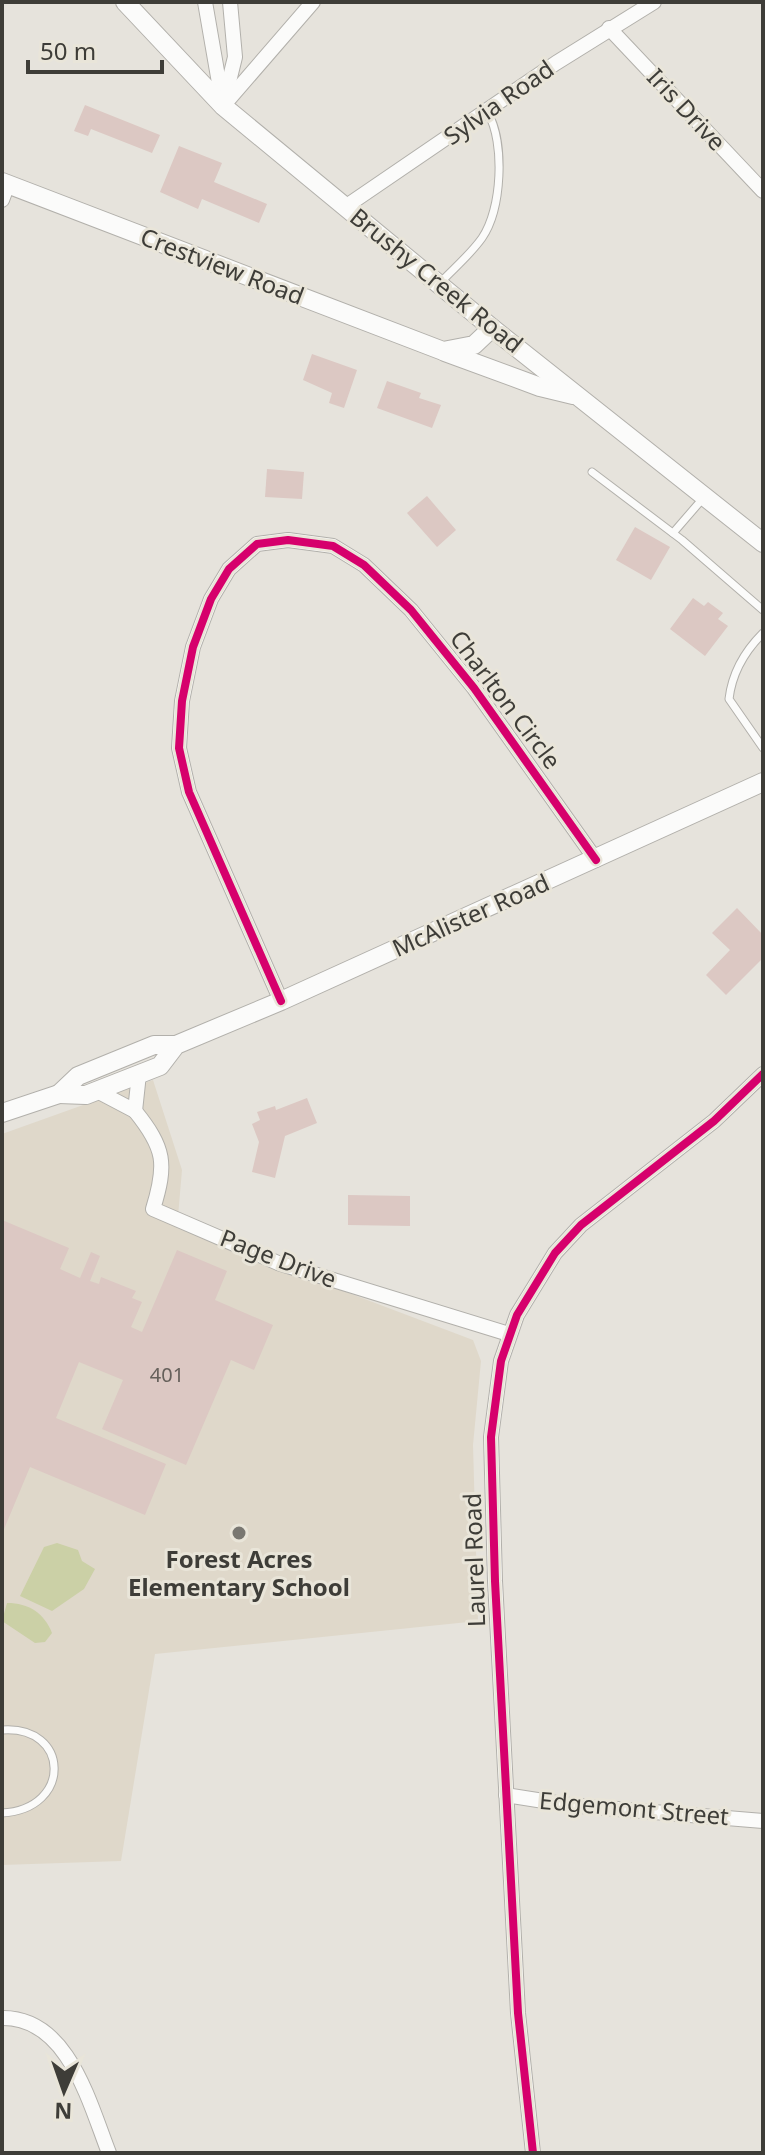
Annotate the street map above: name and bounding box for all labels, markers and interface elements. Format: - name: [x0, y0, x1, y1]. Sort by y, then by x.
- scale bar: [28, 24, 162, 74]
- text: 50 m: [40, 34, 96, 67]
- street label: Sylvia Road: [437, 52, 560, 152]
- street label: Iris Drive: [640, 61, 734, 157]
- street label: Brushy Creek Road: [344, 200, 530, 360]
- street label: Crestview Road: [136, 219, 309, 312]
- street label: Charlton Circle: [443, 623, 569, 775]
- street label: McAlister Road: [387, 865, 554, 964]
- street label: Page Drive: [216, 1220, 341, 1295]
- house number: 401: [150, 1361, 184, 1388]
- street label: Laurel Road: [455, 1493, 492, 1628]
- marker: Forest Acres Elementary School: [230, 1524, 248, 1542]
- place label: Forest Acres Elementary School: [128, 1542, 350, 1603]
- street label: Edgemont Street: [538, 1783, 731, 1832]
- north arrow: [24, 2051, 104, 2131]
- text: N: [54, 2097, 73, 2127]

